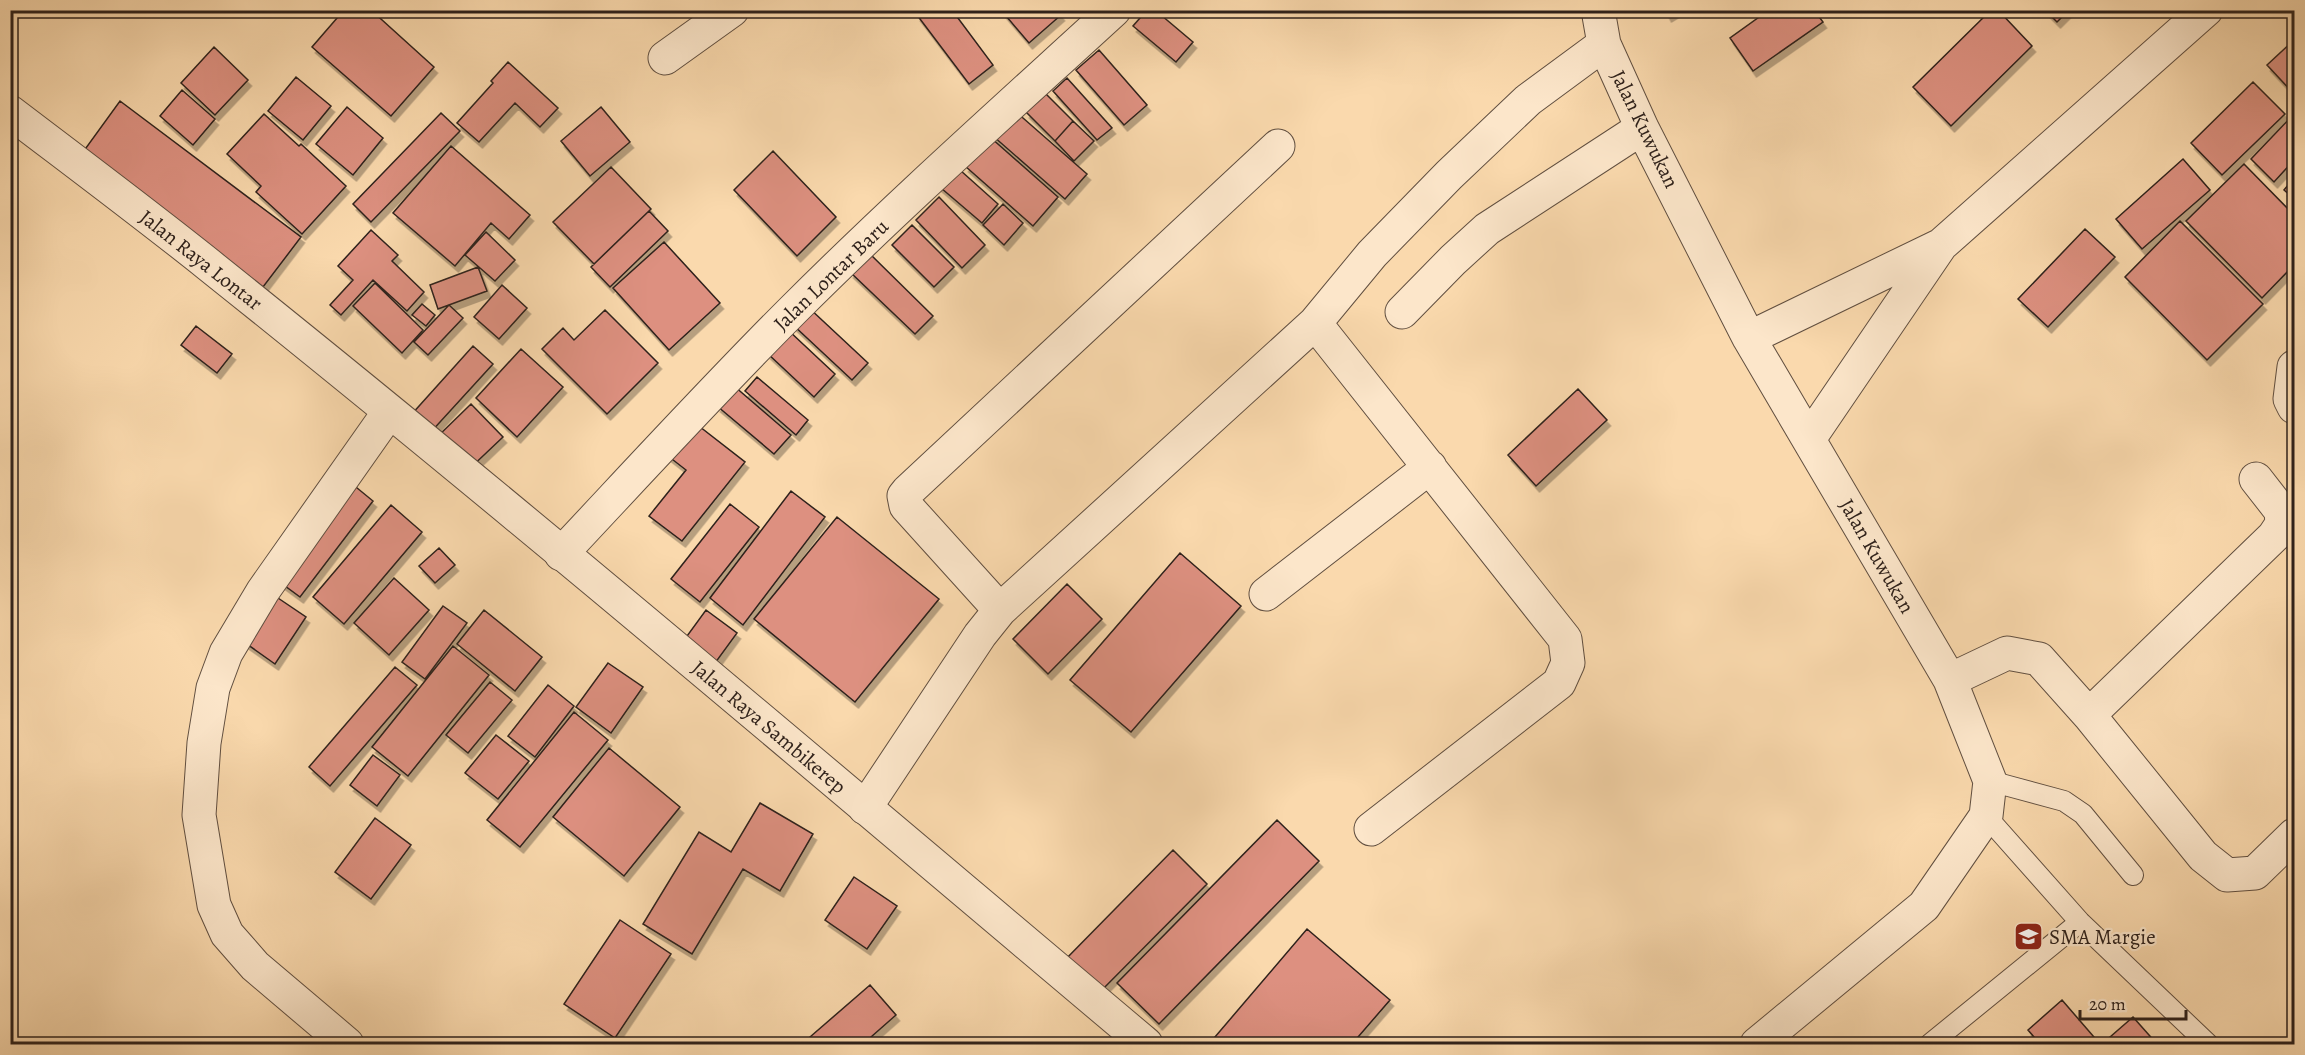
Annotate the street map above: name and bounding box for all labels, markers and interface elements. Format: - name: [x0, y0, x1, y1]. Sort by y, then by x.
- street label: Jalan Kuwukan: [1604, 65, 1686, 193]
- street label: Jalan Raya Lontar: [134, 203, 268, 317]
- street label: Jalan Lontar Baru: [767, 212, 895, 337]
- street label: Jalan Kuwukan: [1833, 493, 1921, 619]
- street label: Jalan Raya Sambikerep: [686, 654, 852, 800]
- school or university icon: SMA Margie: [2012, 921, 2044, 953]
- place label: SMA Margie: [2049, 923, 2156, 951]
- scale bar: [2080, 983, 2186, 1021]
- text: 20 m: [2089, 992, 2126, 1016]

